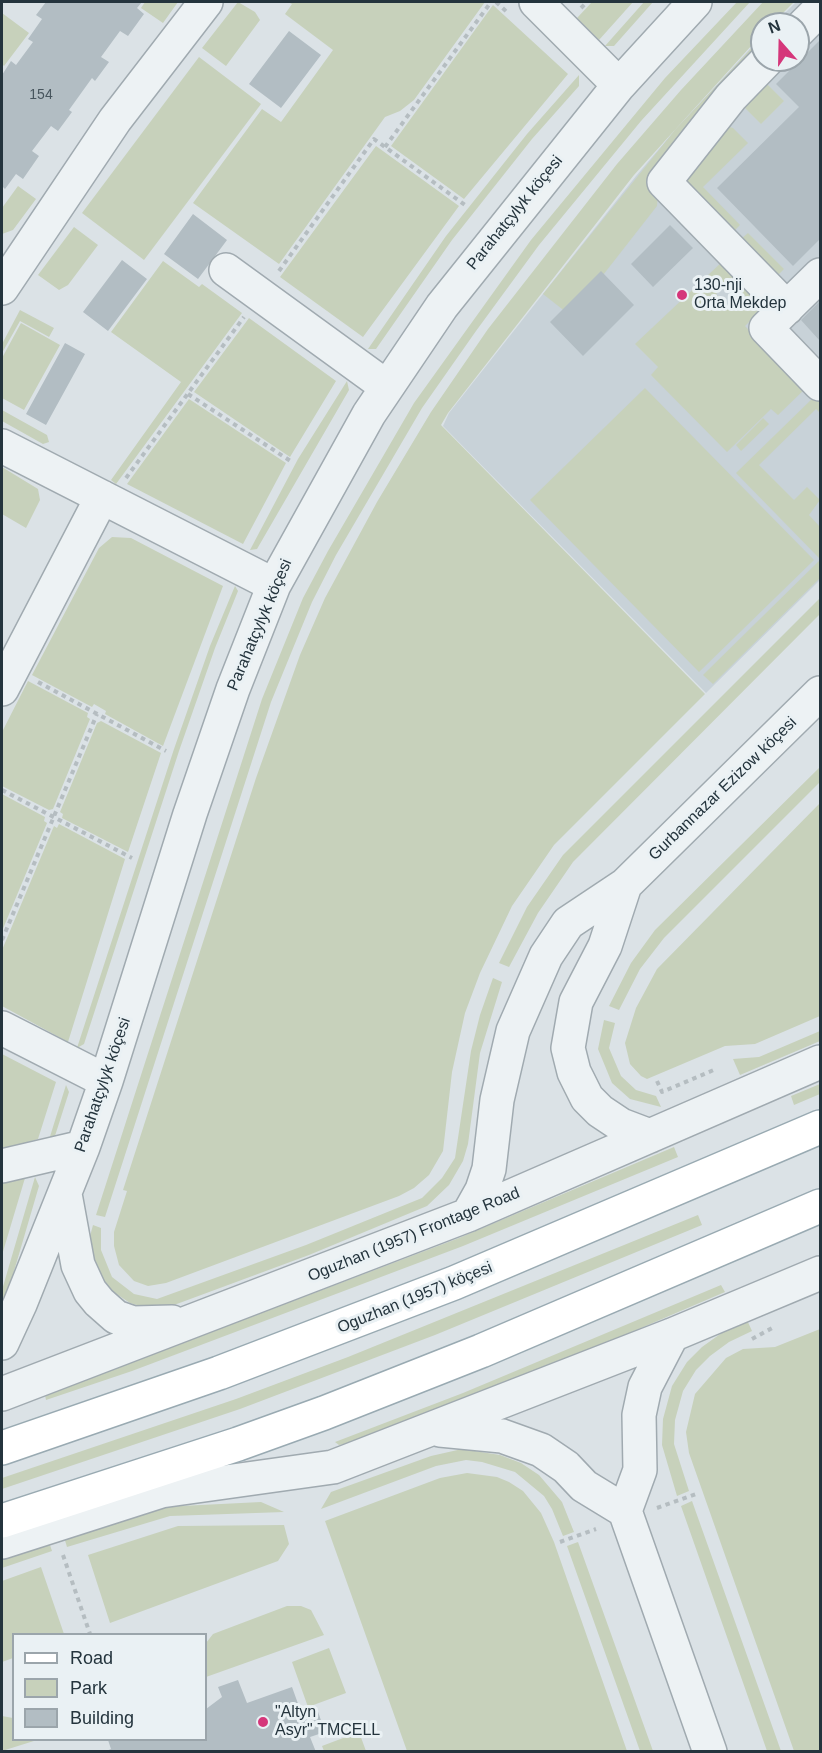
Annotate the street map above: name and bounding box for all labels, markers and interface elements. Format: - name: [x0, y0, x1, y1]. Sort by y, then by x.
- north arrow: [750, 12, 810, 72]
- text: N: [766, 17, 783, 36]
- house number: 154: [29, 87, 53, 103]
- street label: Parahatçylyk köçesi: [463, 152, 567, 274]
- place label: 130-nji Orta Mekdep: [694, 276, 786, 314]
- marker: 130-nji Orta Mekdep: [675, 288, 689, 302]
- street label: Parahatçylyk köçesi: [224, 556, 296, 694]
- street label: Gurbannazar Ezizow köçesi: [645, 713, 801, 865]
- street label: Parahatçylyk köçesi: [71, 1015, 135, 1155]
- street label: Oguzhan (1957) Frontage Road: [305, 1184, 523, 1286]
- street label: Oguzhan (1957) köçesi: [335, 1258, 495, 1338]
- legend: [12, 1633, 207, 1741]
- text: Road: [70, 1648, 113, 1668]
- text: Park: [70, 1678, 107, 1698]
- place label: "Altyn Asyr" TMCELL: [275, 1703, 380, 1741]
- text: Building: [70, 1708, 134, 1728]
- marker: "Altyn Asyr" TMCELL: [256, 1715, 270, 1729]

